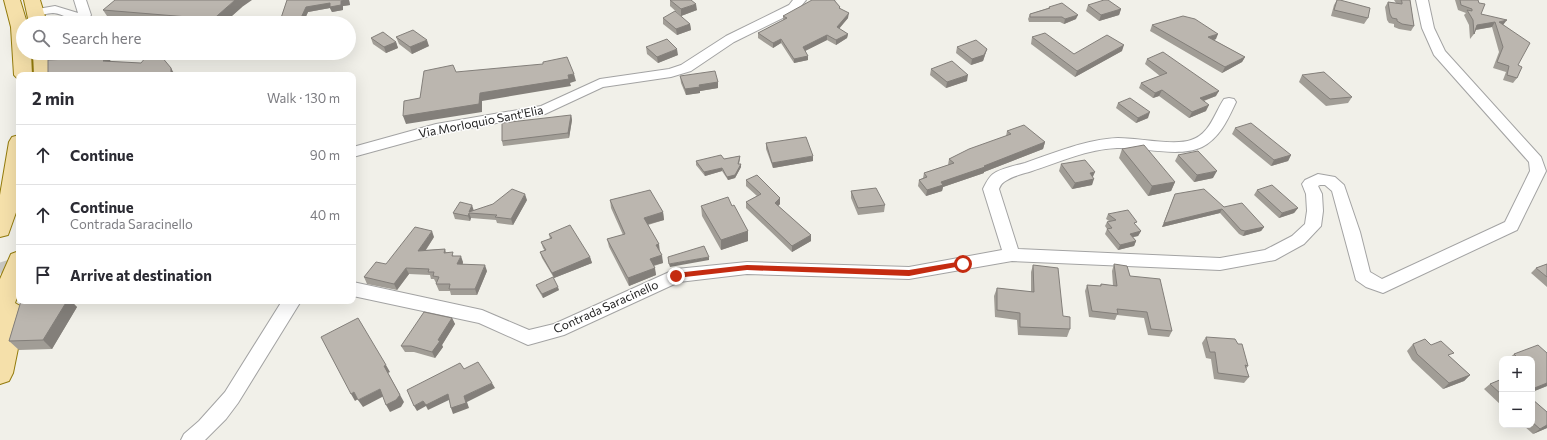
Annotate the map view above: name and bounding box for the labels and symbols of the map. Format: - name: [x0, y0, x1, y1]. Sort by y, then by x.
- street label: Via Morloquio Sant'Elia: [417, 102, 544, 140]
- route start: [954, 255, 972, 273]
- route end: [667, 267, 685, 285]
- street label: Contrada Saracinello: [551, 277, 660, 336]

